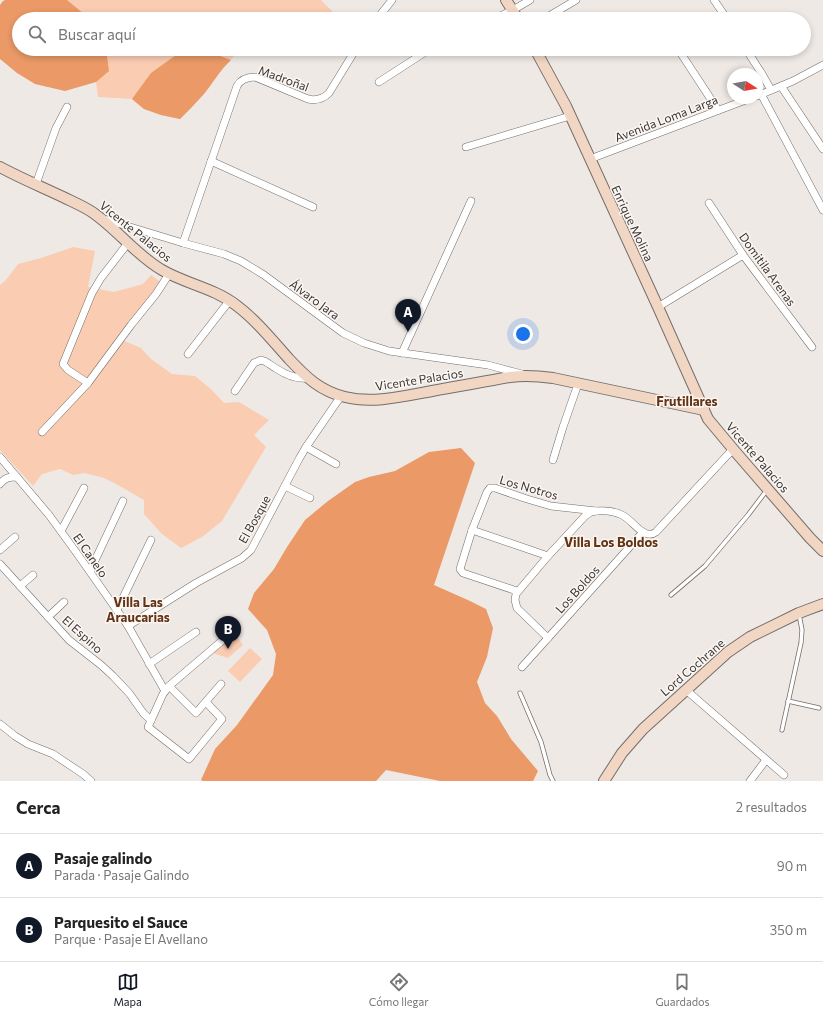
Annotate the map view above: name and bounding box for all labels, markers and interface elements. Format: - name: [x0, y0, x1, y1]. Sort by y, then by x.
- search box: [12, 12, 811, 56]
- icon: search: [26, 23, 48, 45]
- text: Buscar aquí: [58, 25, 136, 43]
- street label: Madroñal: [257, 62, 311, 94]
- north arrow: [727, 68, 763, 104]
- street label: Avenida Loma Larga: [612, 92, 720, 144]
- street label: Enrique Molina: [609, 183, 657, 263]
- street label: Vicente Palacios: [97, 198, 175, 264]
- street label: Domitila Arenas: [737, 230, 799, 308]
- street label: Álvaro Jara: [287, 276, 343, 323]
- pin: A: [395, 299, 421, 332]
- your location: [513, 324, 533, 344]
- street label: Vicente Palacios: [374, 365, 464, 393]
- district label: Frutillares: [656, 393, 718, 409]
- street label: Vicente Palacios: [724, 419, 792, 495]
- street label: Los Notros: [498, 472, 560, 502]
- street label: El Bosque: [235, 493, 273, 545]
- street label: El Canelo: [71, 530, 111, 580]
- district label: Villa Los Boldos: [564, 534, 658, 550]
- street label: Los Boldos: [552, 562, 602, 616]
- district label: Villa Las Araucarias: [106, 594, 170, 625]
- street label: El Espino: [60, 612, 106, 656]
- pin: B: [215, 616, 241, 649]
- street label: Lord Cochrane: [657, 635, 727, 699]
- text: Cerca: [16, 797, 61, 818]
- text: 2 resultados: [736, 799, 807, 815]
- text: Pasaje galindo: [54, 849, 152, 867]
- text: A: [24, 858, 34, 874]
- text: 90 m: [777, 858, 807, 874]
- text: Parada · Pasaje Galindo: [54, 867, 189, 883]
- text: Parquesito el Sauce: [54, 913, 188, 931]
- text: B: [25, 922, 33, 938]
- text: 350 m: [770, 922, 807, 938]
- text: Parque · Pasaje El Avellano: [54, 931, 208, 947]
- tab: Mapa: [113, 971, 142, 1008]
- tab: Cómo llegar: [369, 971, 429, 1008]
- tab: Guardados: [655, 971, 710, 1008]

